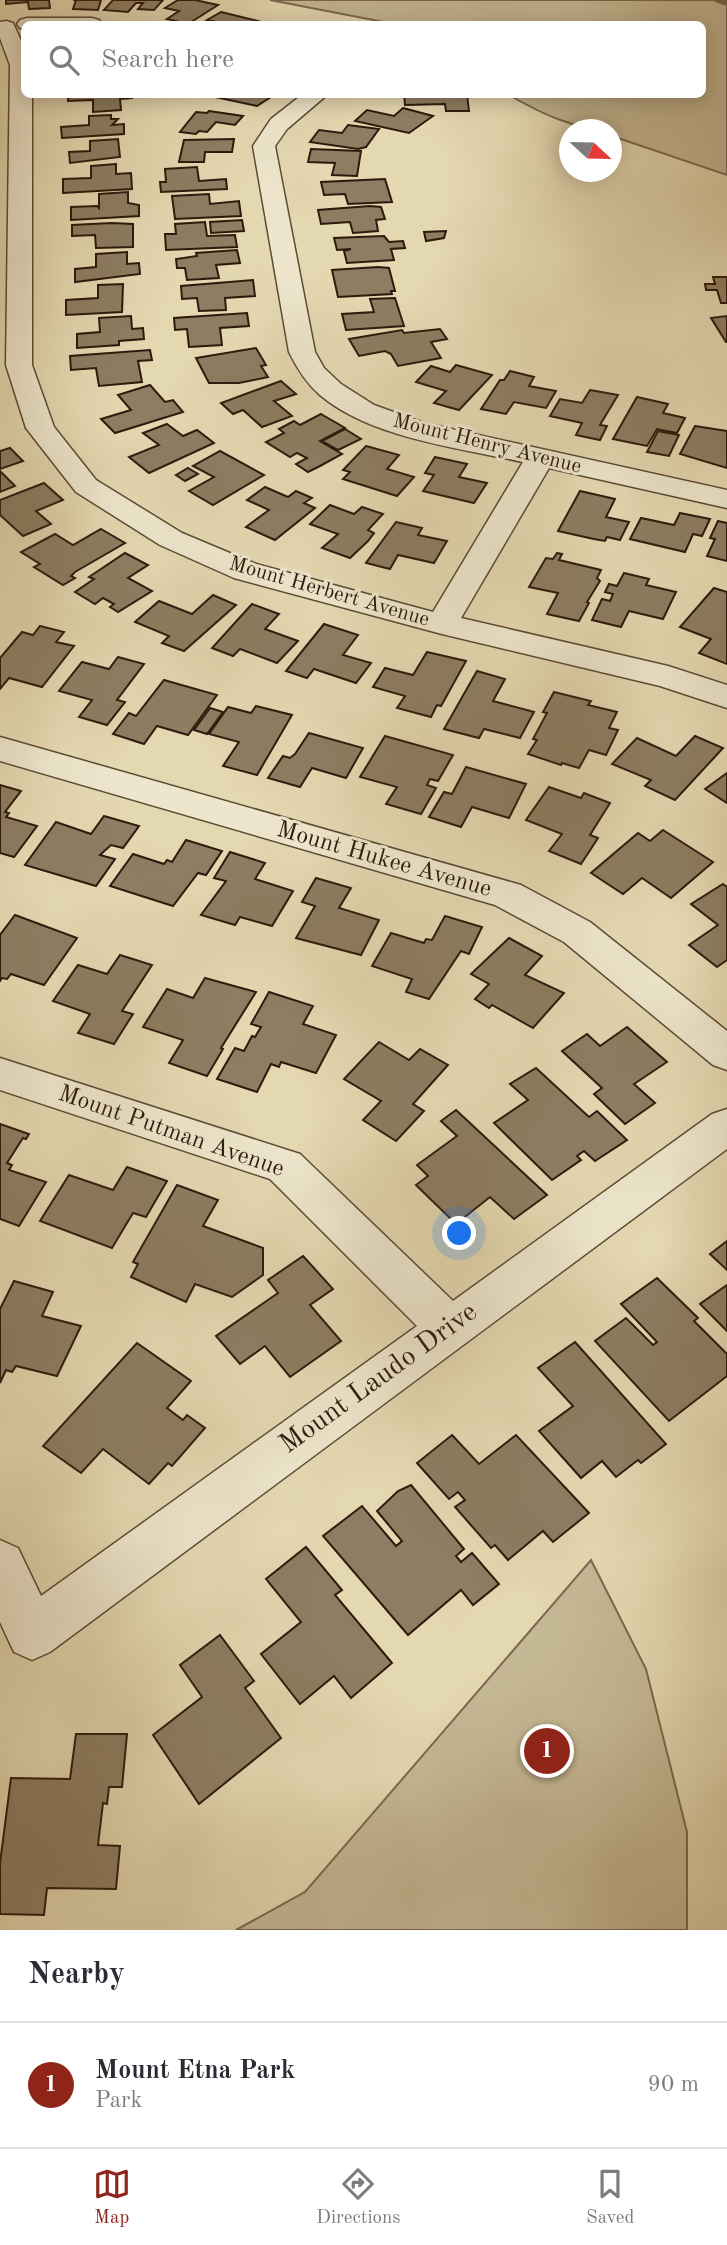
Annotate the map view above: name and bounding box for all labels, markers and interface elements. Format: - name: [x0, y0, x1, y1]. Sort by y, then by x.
- search box: [21, 21, 706, 98]
- icon: search: [45, 41, 83, 79]
- text: Search here: [101, 47, 234, 73]
- north arrow: [559, 119, 622, 182]
- street label: Mount Henry Avenue: [391, 410, 583, 478]
- street label: Mount Herbert Avenue: [226, 553, 432, 631]
- street label: Mount Hukee Avenue: [274, 818, 494, 902]
- street label: Mount Putman Avenue: [55, 1082, 287, 1182]
- your location: [442, 1216, 476, 1250]
- street label: Mount Laudo Drive: [275, 1298, 483, 1460]
- pin: 1: [524, 1725, 570, 1777]
- text: Nearby: [28, 1960, 125, 1990]
- text: Mount Etna Park: [95, 2058, 295, 2084]
- text: 1: [44, 2073, 58, 2096]
- text: 90 m: [648, 2073, 699, 2096]
- text: Park: [95, 2089, 142, 2112]
- tab: Map: [93, 2165, 131, 2230]
- tab: Directions: [316, 2165, 401, 2230]
- tab: Saved: [586, 2165, 634, 2230]

